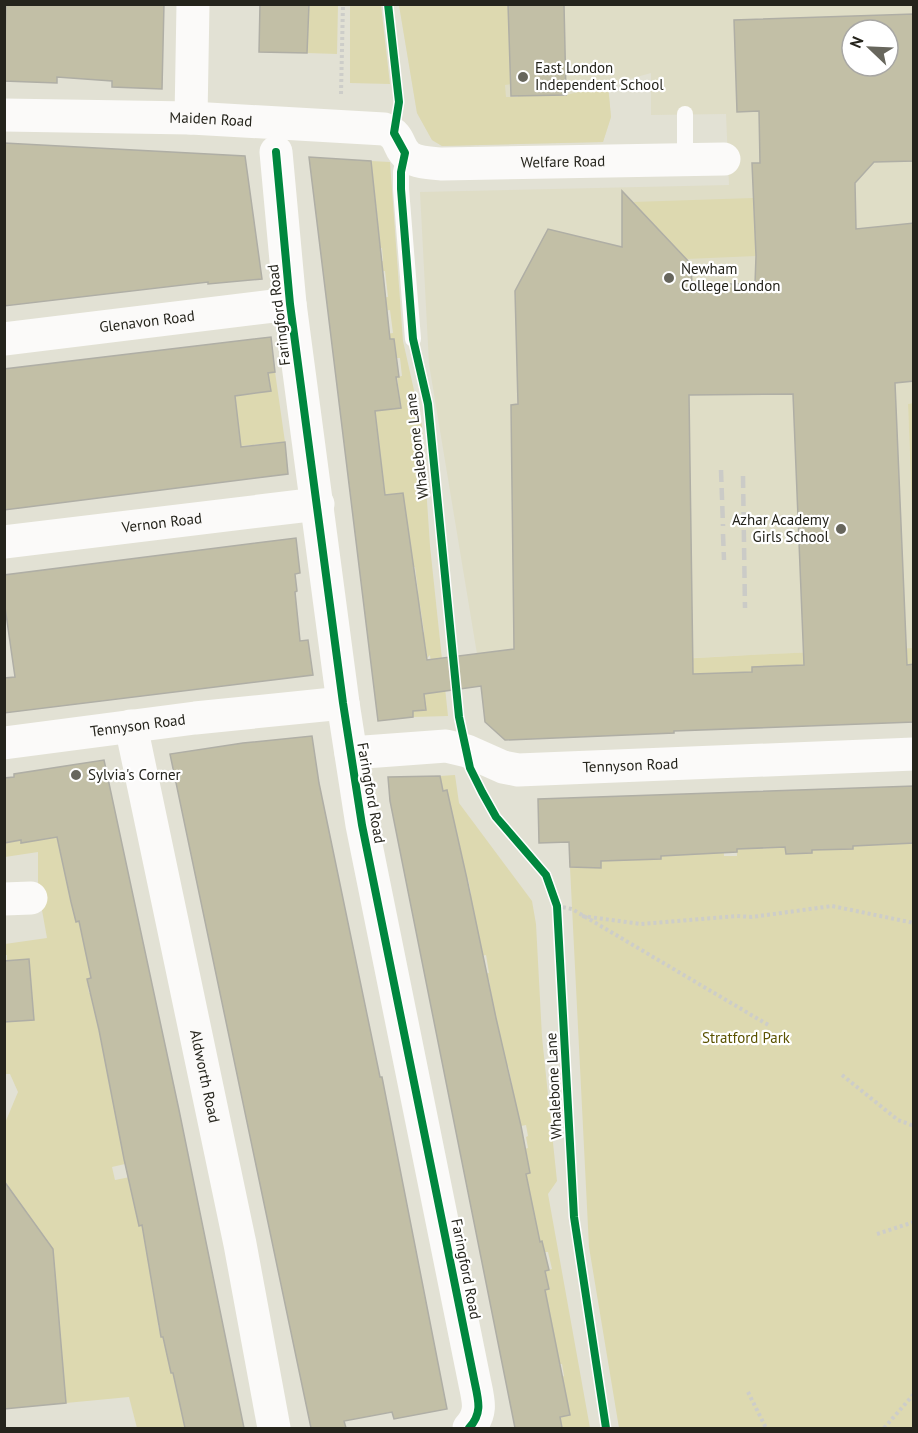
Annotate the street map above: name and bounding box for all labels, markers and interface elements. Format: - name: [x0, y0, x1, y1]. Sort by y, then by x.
- north arrow: [840, 18, 900, 78]
- text: N: [845, 33, 867, 51]
- place label: East London Independent School: [535, 58, 664, 94]
- marker: East London Independent School: [516, 70, 530, 84]
- street label: Maiden Road: [169, 108, 253, 130]
- street label: Welfare Road: [520, 151, 605, 172]
- place label: Newham College London: [681, 259, 780, 295]
- street label: Faringford Road: [263, 263, 294, 367]
- marker: Newham College London: [662, 271, 676, 285]
- street label: Glenavon Road: [98, 306, 196, 336]
- street label: Whalebone Lane: [401, 392, 432, 500]
- street label: Vernon Road: [120, 508, 203, 537]
- place label: Azhar Academy Girls School: [732, 510, 830, 546]
- marker: Azhar Academy Girls School: [834, 522, 848, 536]
- street label: Tennyson Road: [89, 709, 187, 741]
- street label: Faringford Road: [353, 741, 390, 845]
- street label: Tennyson Road: [582, 754, 679, 776]
- place label: Sylvia's Corner: [88, 765, 181, 784]
- marker: Sylvia's Corner: [69, 768, 83, 782]
- street label: Aldworth Road: [186, 1028, 224, 1125]
- park label: Stratford Park: [702, 1028, 791, 1047]
- street label: Whalebone Lane: [541, 1032, 566, 1140]
- street label: Faringford Road: [447, 1217, 486, 1321]

